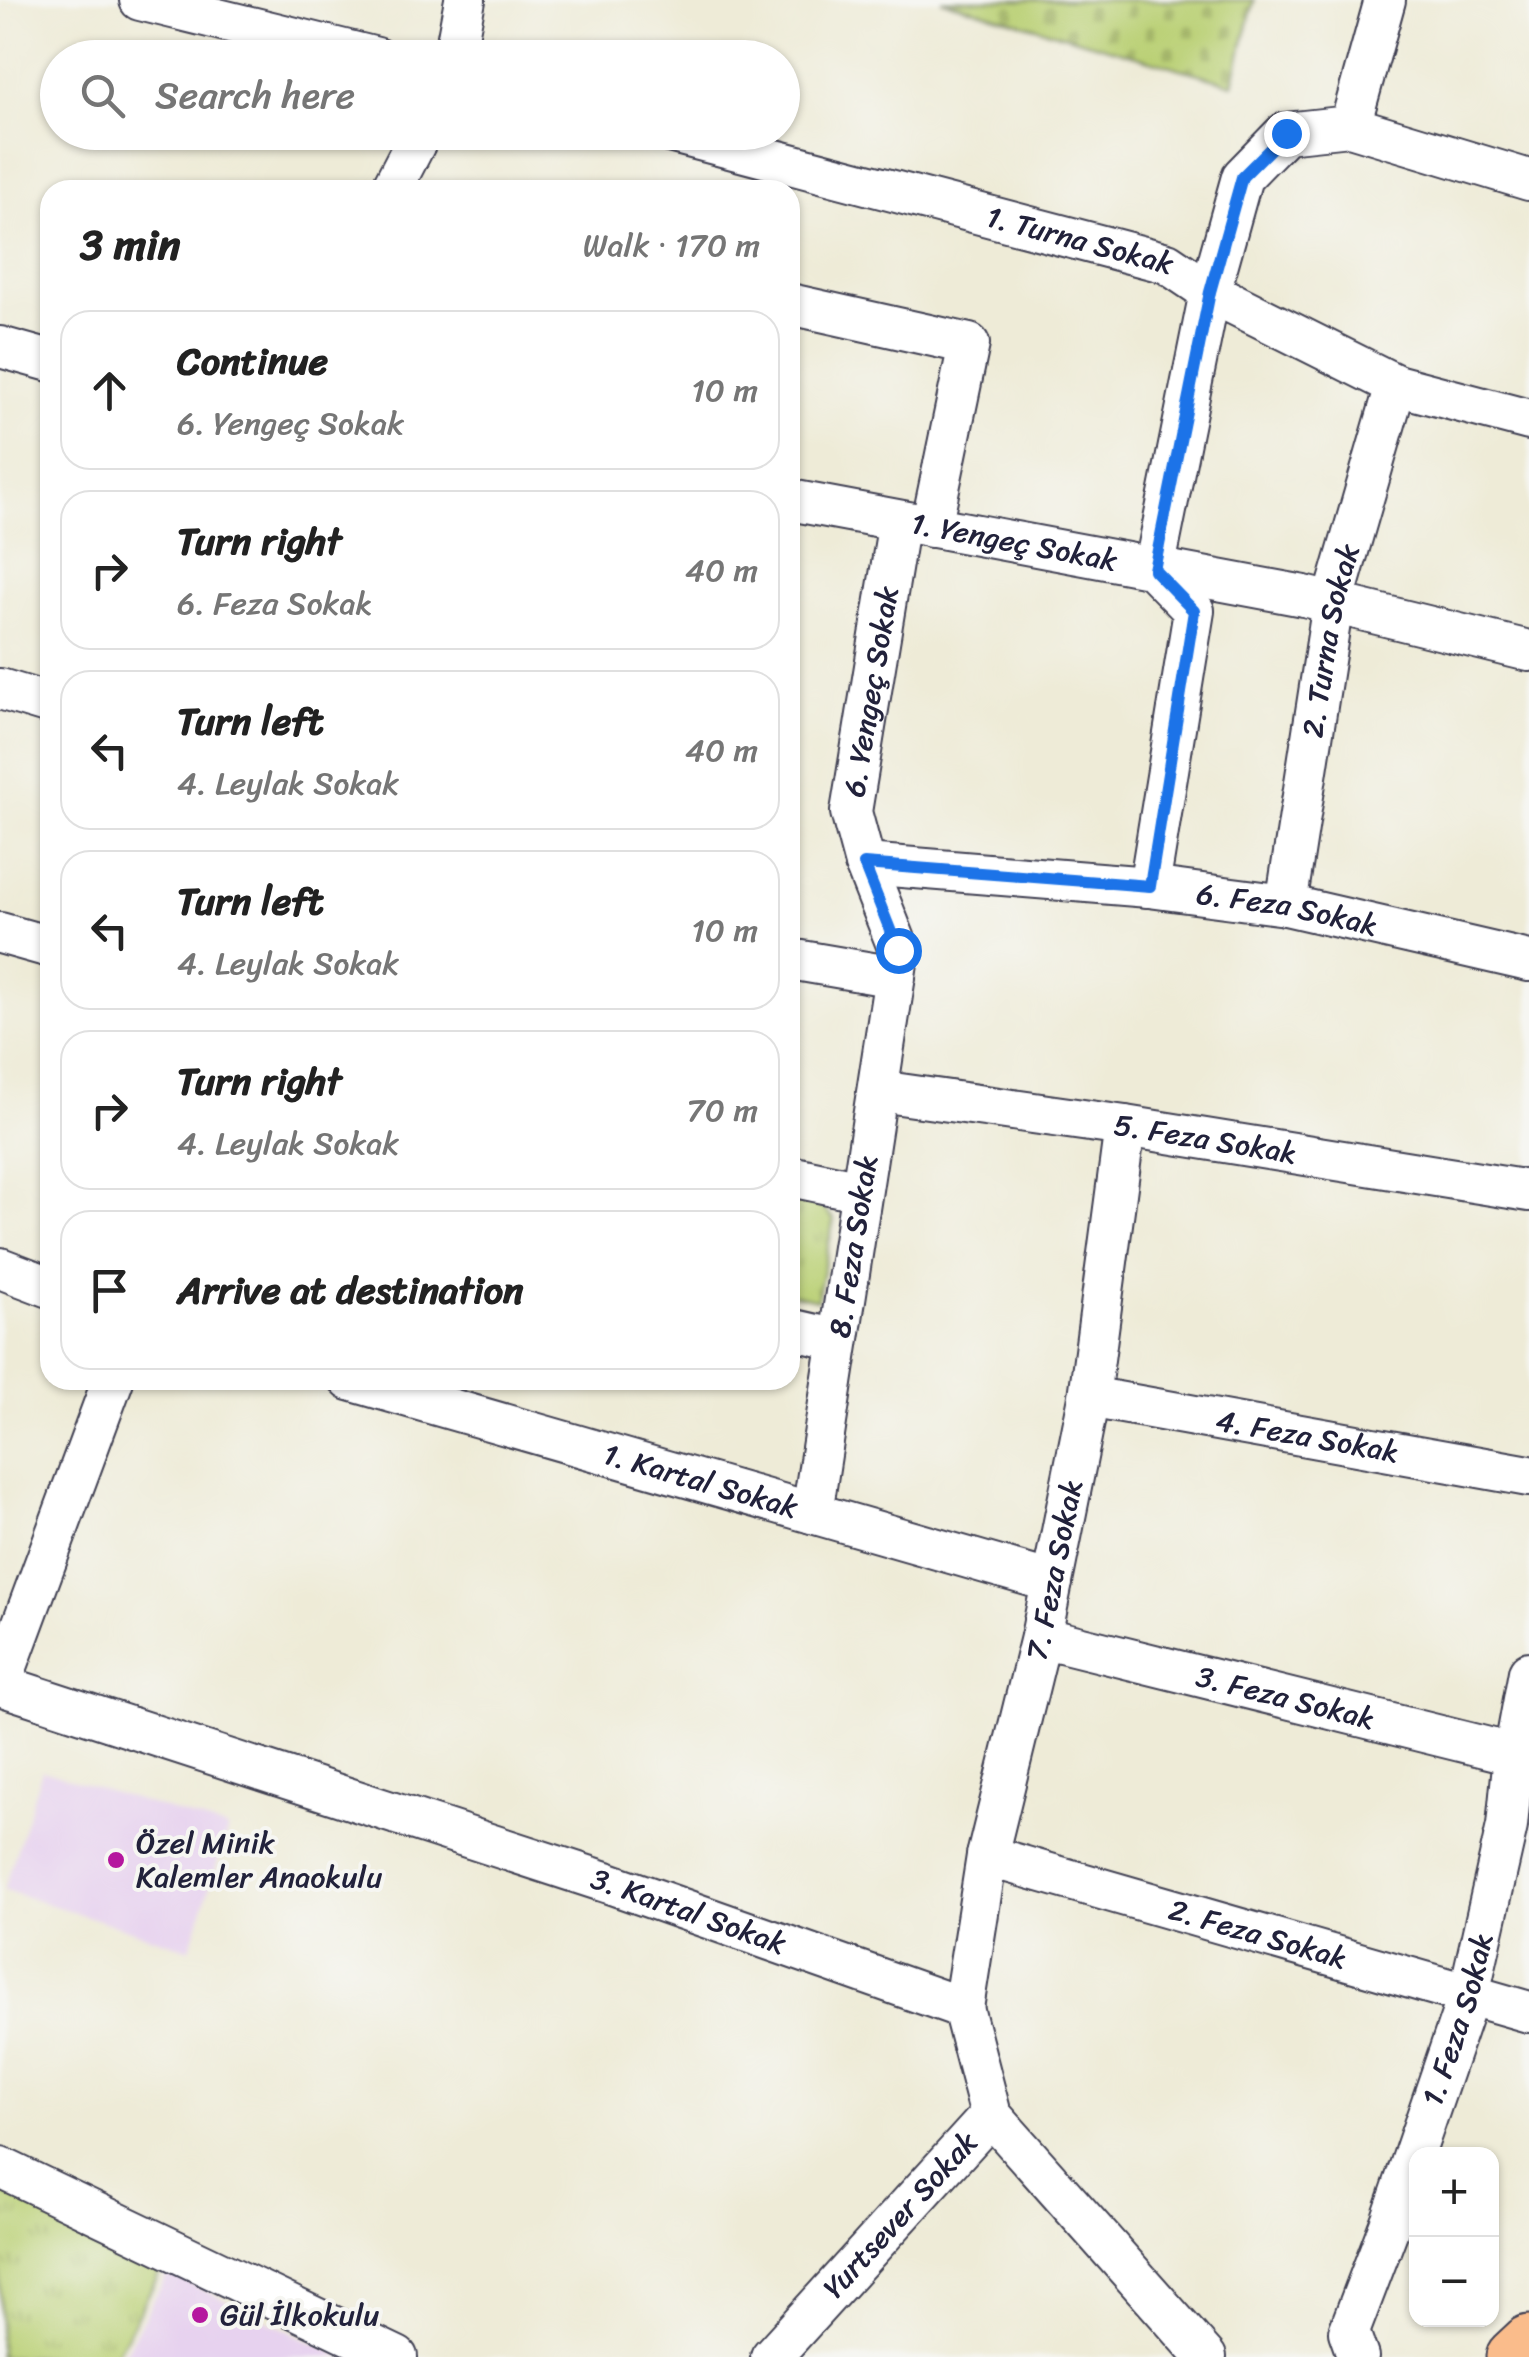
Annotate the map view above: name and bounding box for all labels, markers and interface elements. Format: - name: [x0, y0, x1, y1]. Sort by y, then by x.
- search box: [40, 40, 800, 150]
- text: Search here: [155, 62, 355, 129]
- icon: search: [75, 68, 130, 123]
- route end: [1264, 111, 1310, 157]
- street label: 1. Turna Sokak: [980, 190, 1181, 291]
- text: 3 min: [80, 208, 180, 282]
- text: Walk · 170 m: [583, 217, 760, 274]
- text: Continue: [177, 328, 328, 395]
- text: 10 m: [691, 362, 758, 419]
- icon: ahead: [82, 363, 137, 418]
- text: 6. Yengeç Sokak: [177, 395, 404, 452]
- street label: 1. Yengeç Sokak: [907, 496, 1123, 588]
- text: Turn right: [177, 508, 342, 575]
- street label: 2. Turna Sokak: [1285, 536, 1376, 741]
- text: 40 m: [685, 542, 758, 599]
- icon: right: [82, 543, 137, 598]
- text: 6. Feza Sokak: [177, 575, 373, 632]
- street label: 6. Yengeç Sokak: [827, 581, 915, 801]
- text: Turn left: [177, 688, 323, 755]
- text: 40 m: [685, 722, 758, 779]
- icon: left: [82, 723, 137, 778]
- text: 4. Leylak Sokak: [177, 755, 399, 812]
- street label: 6. Feza Sokak: [1193, 867, 1383, 952]
- text: Turn left: [177, 868, 323, 935]
- text: 10 m: [691, 902, 758, 959]
- icon: left: [82, 903, 137, 958]
- route start: [876, 928, 922, 974]
- text: 4. Leylak Sokak: [177, 935, 399, 992]
- text: Turn right: [177, 1048, 342, 1115]
- text: 70 m: [687, 1082, 758, 1139]
- icon: right: [82, 1083, 137, 1138]
- street label: 5. Feza Sokak: [1110, 1098, 1301, 1180]
- text: 4. Leylak Sokak: [177, 1115, 399, 1172]
- street label: 8. Feza Sokak: [812, 1151, 894, 1341]
- text: Arrive at destination: [177, 1257, 524, 1324]
- icon: arrive: [82, 1263, 137, 1318]
- street label: 4. Feza Sokak: [1212, 1393, 1403, 1479]
- street label: 1. Kartal Sokak: [597, 1427, 805, 1535]
- street label: 7. Feza Sokak: [1009, 1474, 1099, 1666]
- street label: 3. Feza Sokak: [1190, 1649, 1381, 1746]
- place label: Özel Minik Kalemler Anaokulu: [136, 1816, 382, 1904]
- marker: Özel Minik Kalemler Anaokulu: [105, 1849, 127, 1871]
- street label: 3. Kartal Sokak: [584, 1852, 794, 1971]
- street label: 2. Feza Sokak: [1162, 1883, 1354, 1985]
- street label: 1. Feza Sokak: [1406, 1927, 1509, 2113]
- street label: Yurtsever Sokak: [809, 2117, 992, 2312]
- map controls: [1409, 2147, 1499, 2327]
- button: +: [1409, 2147, 1499, 2237]
- button: −: [1409, 2237, 1499, 2327]
- place label: Gül İlkokulu: [220, 2288, 379, 2342]
- marker: Gül İlkokulu: [189, 2304, 211, 2326]

